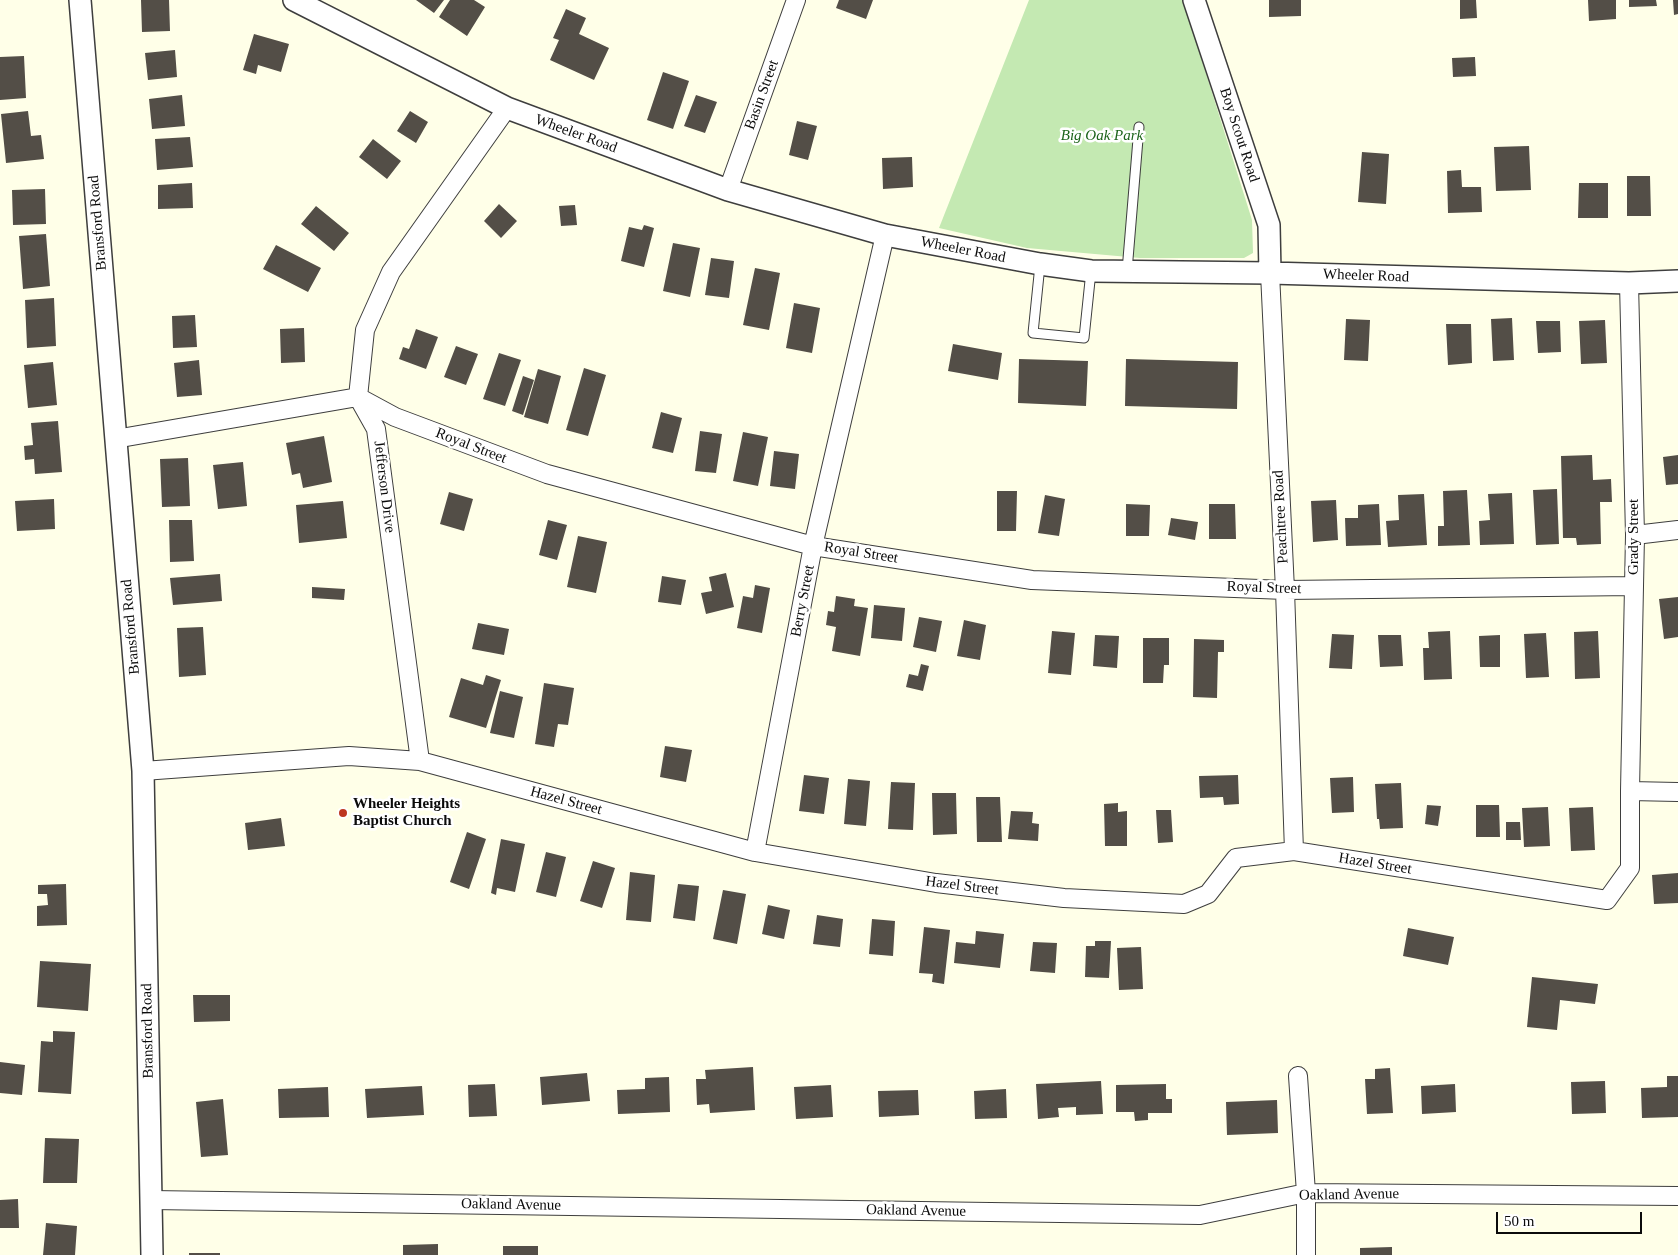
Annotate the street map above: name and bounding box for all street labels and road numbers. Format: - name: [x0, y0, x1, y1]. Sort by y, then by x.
- street label: Basin Street: [741, 58, 783, 132]
- street label: Boy Scout Road: [1215, 85, 1263, 185]
- street label: Wheeler Road: [532, 111, 620, 157]
- street label: Bransford Road: [85, 175, 111, 271]
- street label: Wheeler Road: [919, 233, 1007, 267]
- street label: Wheeler Road: [1323, 266, 1409, 286]
- street label: Royal Street: [433, 424, 509, 468]
- street label: Jefferson Drive: [369, 440, 399, 534]
- street label: Peachtree Road: [1270, 470, 1292, 564]
- street label: Grady Street: [1625, 499, 1643, 575]
- street label: Royal Street: [823, 538, 899, 568]
- street label: Berry Street: [787, 564, 819, 638]
- street label: Royal Street: [1226, 578, 1302, 598]
- street label: Bransford Road: [118, 579, 144, 675]
- street label: Hazel Street: [528, 783, 604, 819]
- street label: Hazel Street: [1337, 849, 1413, 879]
- street label: Hazel Street: [924, 873, 1000, 899]
- street label: Bransford Road: [138, 983, 158, 1079]
- street label: Oakland Avenue: [1299, 1185, 1399, 1205]
- street label: Oakland Avenue: [461, 1195, 561, 1215]
- street label: Oakland Avenue: [866, 1201, 966, 1221]

